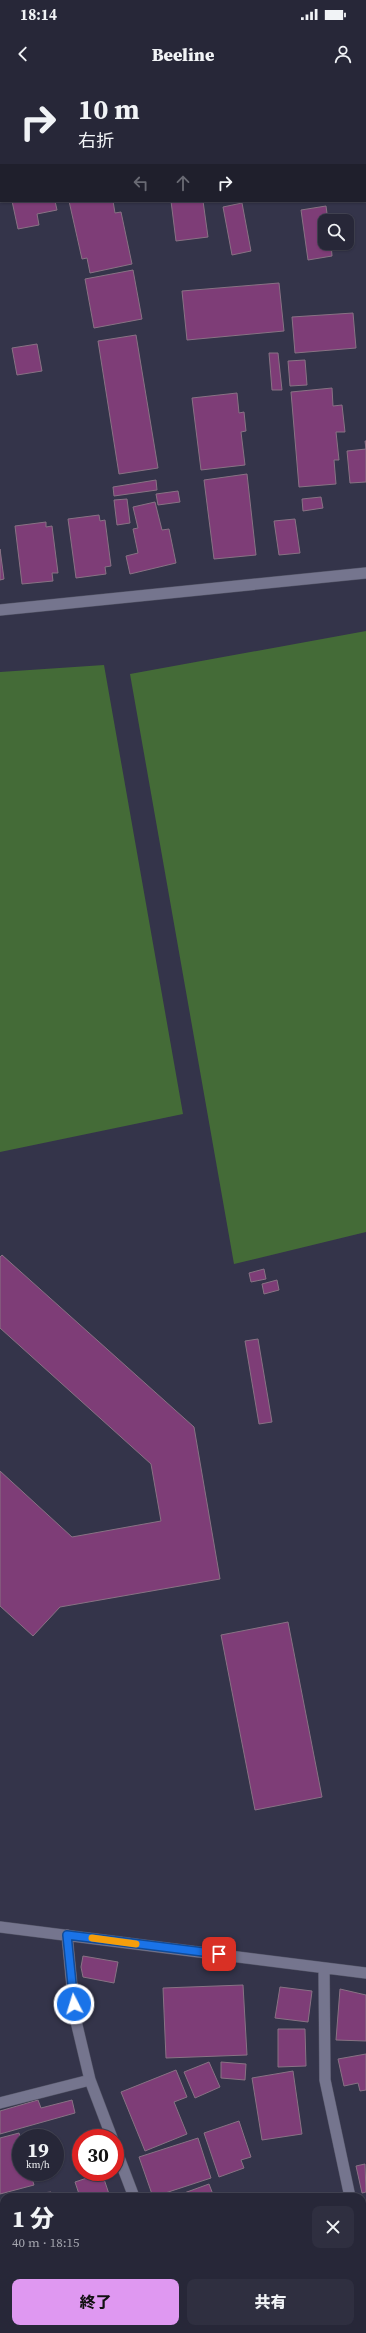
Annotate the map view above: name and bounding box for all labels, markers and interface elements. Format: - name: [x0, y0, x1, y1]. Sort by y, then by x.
- text: 18:14: [20, 4, 57, 25]
- text: Beeline: [152, 42, 214, 67]
- icon: back: [12, 43, 34, 65]
- icon: person: [332, 43, 354, 65]
- text: 10 m: [78, 90, 140, 128]
- icon: right: [12, 96, 64, 148]
- text: 右折: [78, 128, 114, 153]
- icon: left: [130, 172, 152, 194]
- icon: ahead: [172, 172, 194, 194]
- icon: right: [214, 172, 236, 194]
- map controls: [318, 214, 354, 250]
- button: search: [318, 214, 354, 250]
- pin: [202, 1937, 236, 1971]
- icon: arrive: [208, 1943, 230, 1965]
- position arrow: [53, 1983, 95, 2025]
- speed limit sign: 30: [72, 2129, 124, 2181]
- text: 19: [27, 2136, 49, 2164]
- text: km/h: [26, 2158, 50, 2171]
- text: 1 分: [12, 2202, 54, 2235]
- button: close: [312, 2206, 354, 2248]
- text: 40 m · 18:15: [12, 2234, 80, 2251]
- button: 終了: [12, 2279, 179, 2325]
- button: 共有: [187, 2279, 354, 2325]

